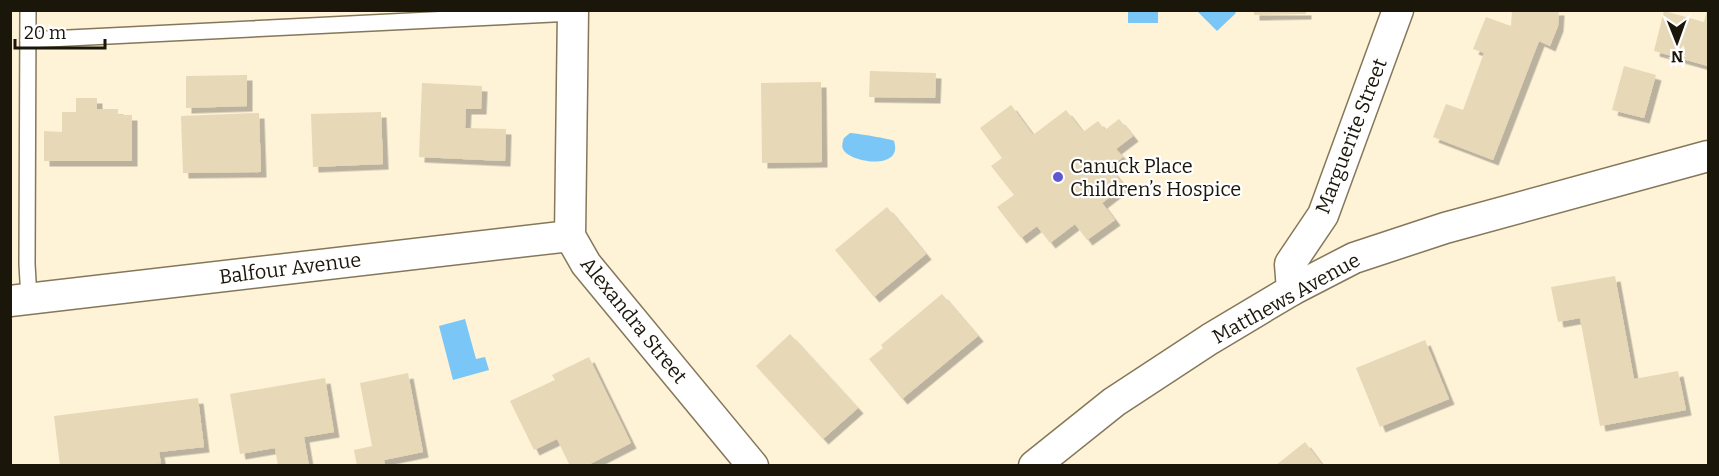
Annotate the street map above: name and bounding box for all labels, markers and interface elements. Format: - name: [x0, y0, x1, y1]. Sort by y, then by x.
- scale bar: [15, 12, 105, 50]
- north arrow: [1647, 12, 1707, 72]
- text: 20 m: [24, 22, 66, 44]
- text: N: [1671, 47, 1684, 66]
- street label: Marguerite Street: [1310, 55, 1392, 217]
- place label: Canuck Place Children’s Hospice: [1070, 154, 1241, 201]
- marker: Canuck Place Children’s Hospice: [1051, 170, 1065, 184]
- street label: Balfour Avenue: [218, 247, 362, 289]
- street label: Matthews Avenue: [1208, 247, 1364, 349]
- street label: Alexandra Street: [576, 252, 692, 388]

